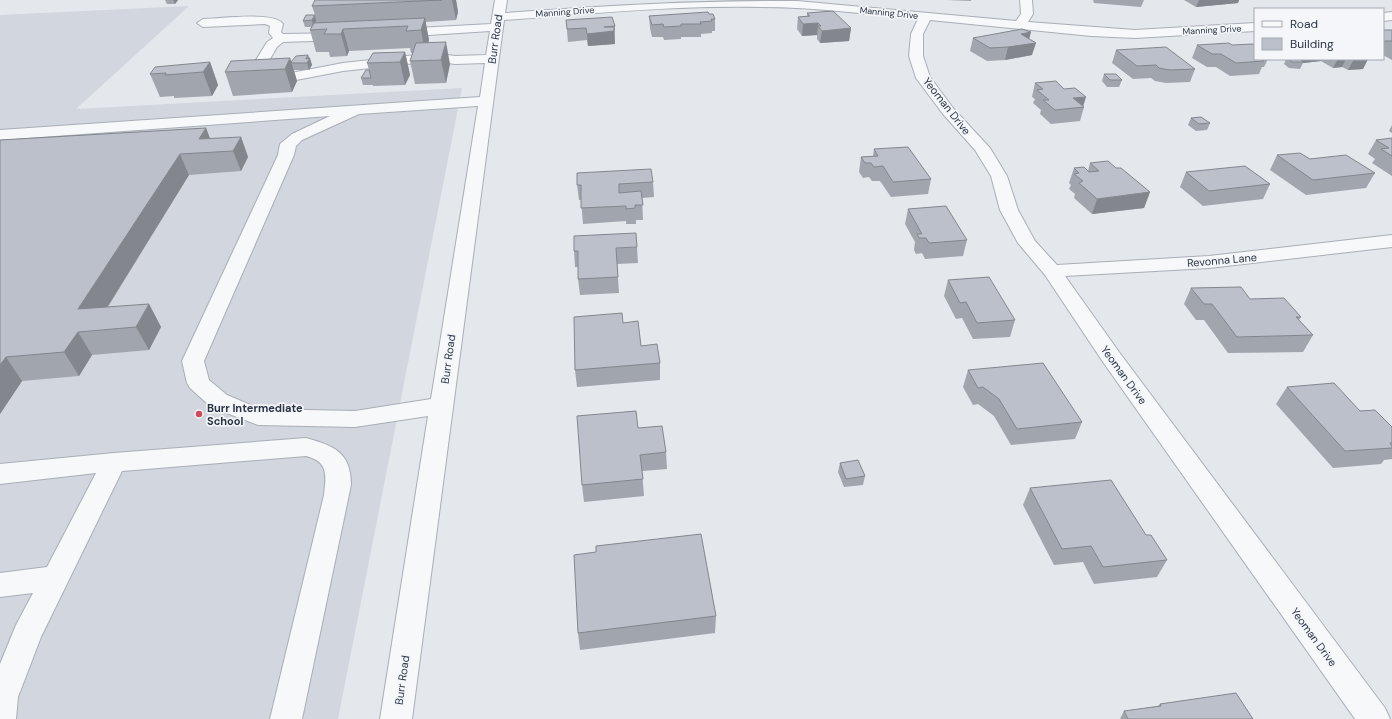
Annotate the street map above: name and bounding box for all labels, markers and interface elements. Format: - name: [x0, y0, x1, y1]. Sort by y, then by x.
- street label: Manning Drive: [535, 4, 595, 20]
- street label: Manning Drive: [859, 4, 919, 22]
- legend: [1254, 8, 1384, 60]
- street label: Burr Road: [485, 13, 505, 65]
- text: Road: [1290, 16, 1318, 32]
- street label: Manning Drive: [1182, 22, 1242, 38]
- text: Building: [1290, 36, 1334, 52]
- street label: Yeoman Drive: [920, 74, 974, 138]
- street label: Revonna Lane: [1186, 250, 1258, 270]
- street label: Burr Road: [438, 333, 458, 385]
- street label: Yeoman Drive: [1098, 343, 1150, 407]
- place label: Burr Intermediate School: [207, 401, 303, 428]
- marker: Burr Intermediate School: [194, 409, 204, 419]
- street label: Yeoman Drive: [1288, 605, 1340, 669]
- street label: Burr Road: [392, 654, 412, 706]

